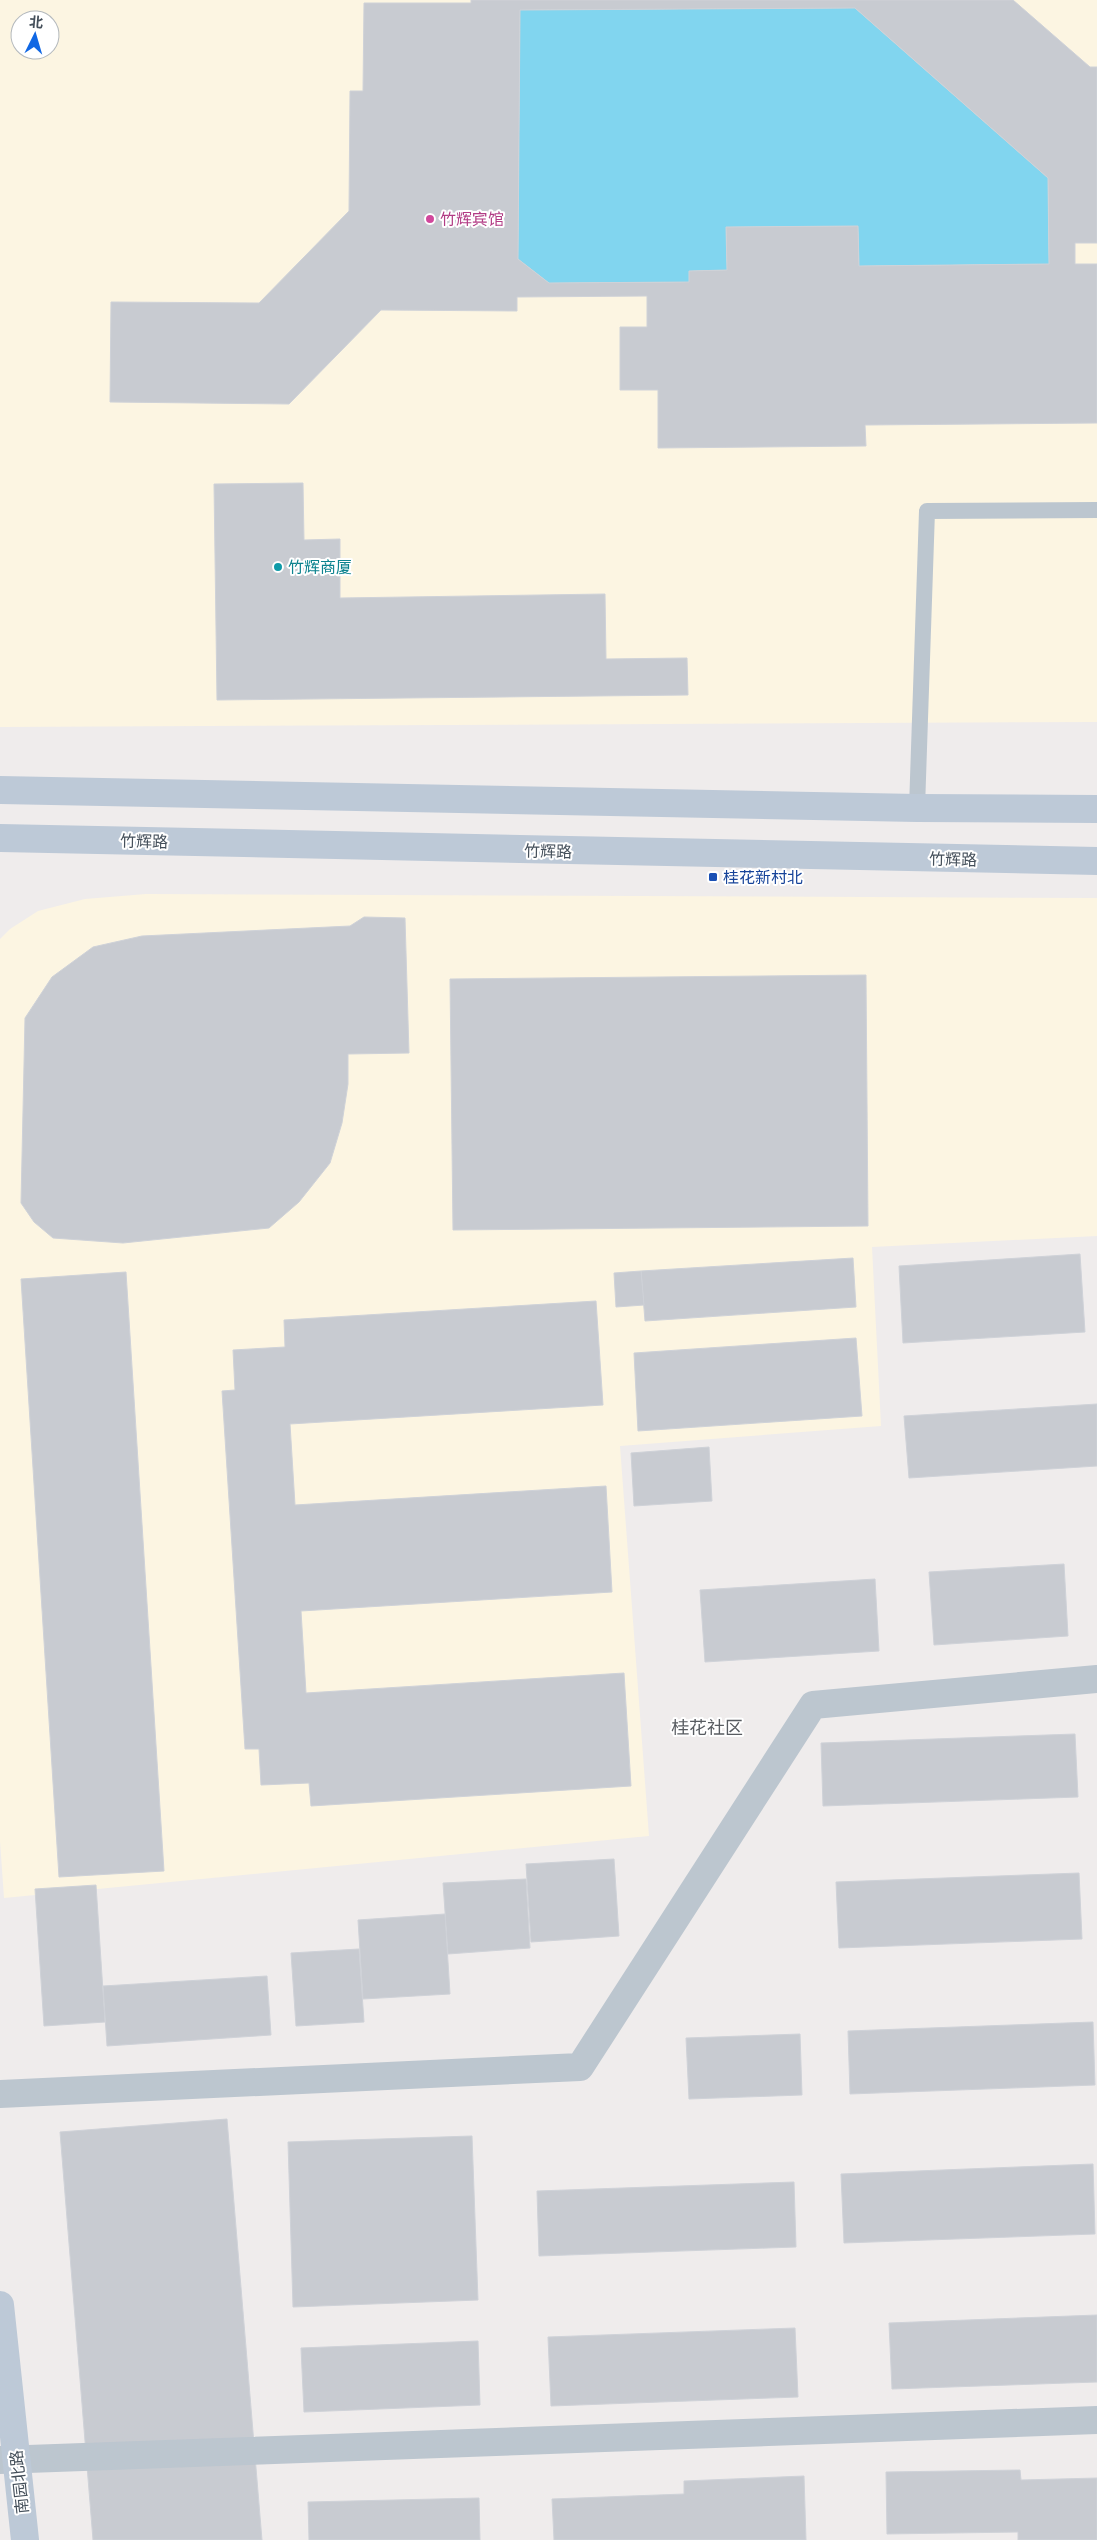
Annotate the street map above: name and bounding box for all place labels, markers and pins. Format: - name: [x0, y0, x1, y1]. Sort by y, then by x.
- place label: 竹辉宾馆: [440, 211, 504, 231]
- marker: 竹辉宾馆: [424, 213, 436, 225]
- place label: 竹辉商厦: [288, 559, 352, 579]
- marker: 竹辉商厦: [272, 561, 284, 573]
- place label: 桂花新村北: [723, 869, 803, 889]
- marker: 桂花新村北: [707, 871, 719, 883]

